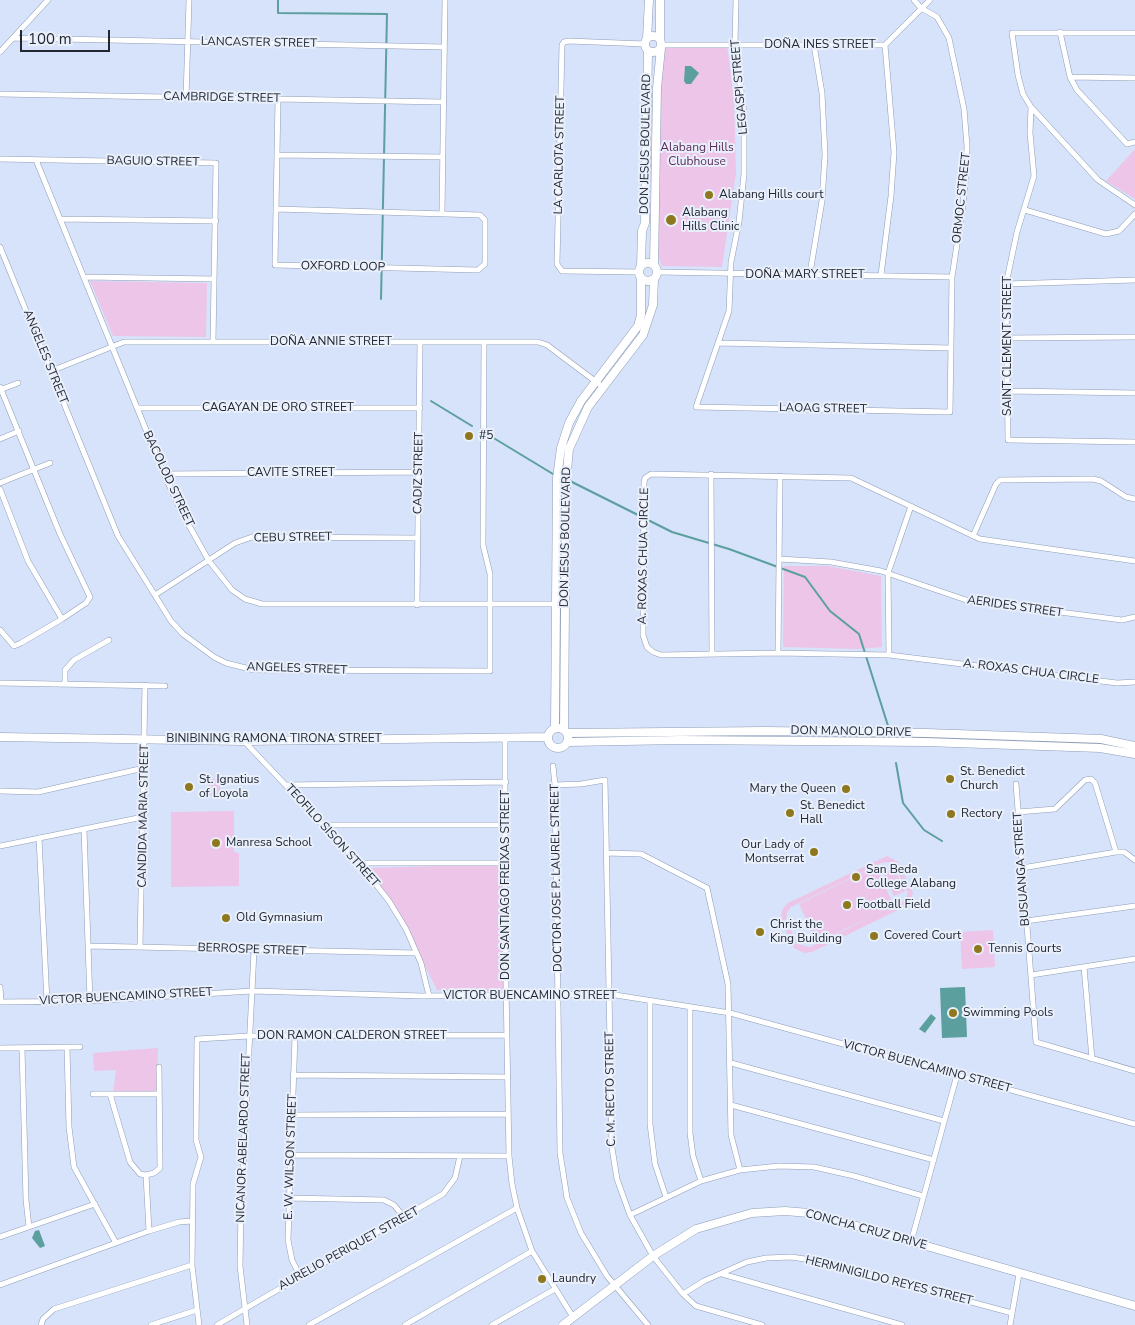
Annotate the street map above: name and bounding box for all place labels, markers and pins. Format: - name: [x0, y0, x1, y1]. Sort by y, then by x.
- place label: Alabang Hills court: [719, 188, 823, 202]
- marker: Alabang Hills court: [703, 189, 715, 201]
- place label: Alabang Hills Clinic: [682, 206, 739, 234]
- marker: Alabang Hills Clinic: [664, 213, 678, 227]
- place label: #5: [479, 429, 493, 443]
- marker: #5: [463, 430, 475, 442]
- place label: St. Benedict Church: [960, 765, 1025, 793]
- place label: St. Ignatius of Loyola: [199, 773, 259, 801]
- marker: St. Benedict Church: [944, 773, 956, 785]
- marker: St. Ignatius of Loyola: [183, 781, 195, 793]
- place label: Mary the Queen: [749, 782, 836, 796]
- marker: Mary the Queen: [840, 783, 852, 795]
- place label: St. Benedict Hall: [800, 799, 865, 827]
- marker: St. Benedict Hall: [784, 807, 796, 819]
- place label: Rectory: [961, 807, 1002, 821]
- marker: Rectory: [945, 808, 957, 820]
- place label: Manresa School: [226, 836, 312, 850]
- marker: Manresa School: [210, 837, 222, 849]
- place label: Our Lady of Montserrat: [741, 838, 804, 866]
- marker: Our Lady of Montserrat: [808, 846, 820, 858]
- place label: San Beda College Alabang: [866, 863, 956, 891]
- marker: San Beda College Alabang: [850, 871, 862, 883]
- place label: Football Field: [857, 898, 931, 912]
- marker: Football Field: [841, 899, 853, 911]
- place label: Old Gymnasium: [236, 911, 323, 925]
- marker: Old Gymnasium: [220, 912, 232, 924]
- place label: Christ the King Building: [770, 918, 842, 946]
- marker: Christ the King Building: [754, 926, 766, 938]
- place label: Covered Court: [884, 929, 961, 943]
- marker: Covered Court: [868, 930, 880, 942]
- place label: Tennis Courts: [988, 942, 1062, 956]
- marker: Tennis Courts: [972, 943, 984, 955]
- place label: Swimming Pools: [963, 1006, 1053, 1020]
- marker: Swimming Pools: [947, 1007, 959, 1019]
- place label: Laundry: [552, 1272, 596, 1286]
- marker: Laundry: [536, 1273, 548, 1285]

